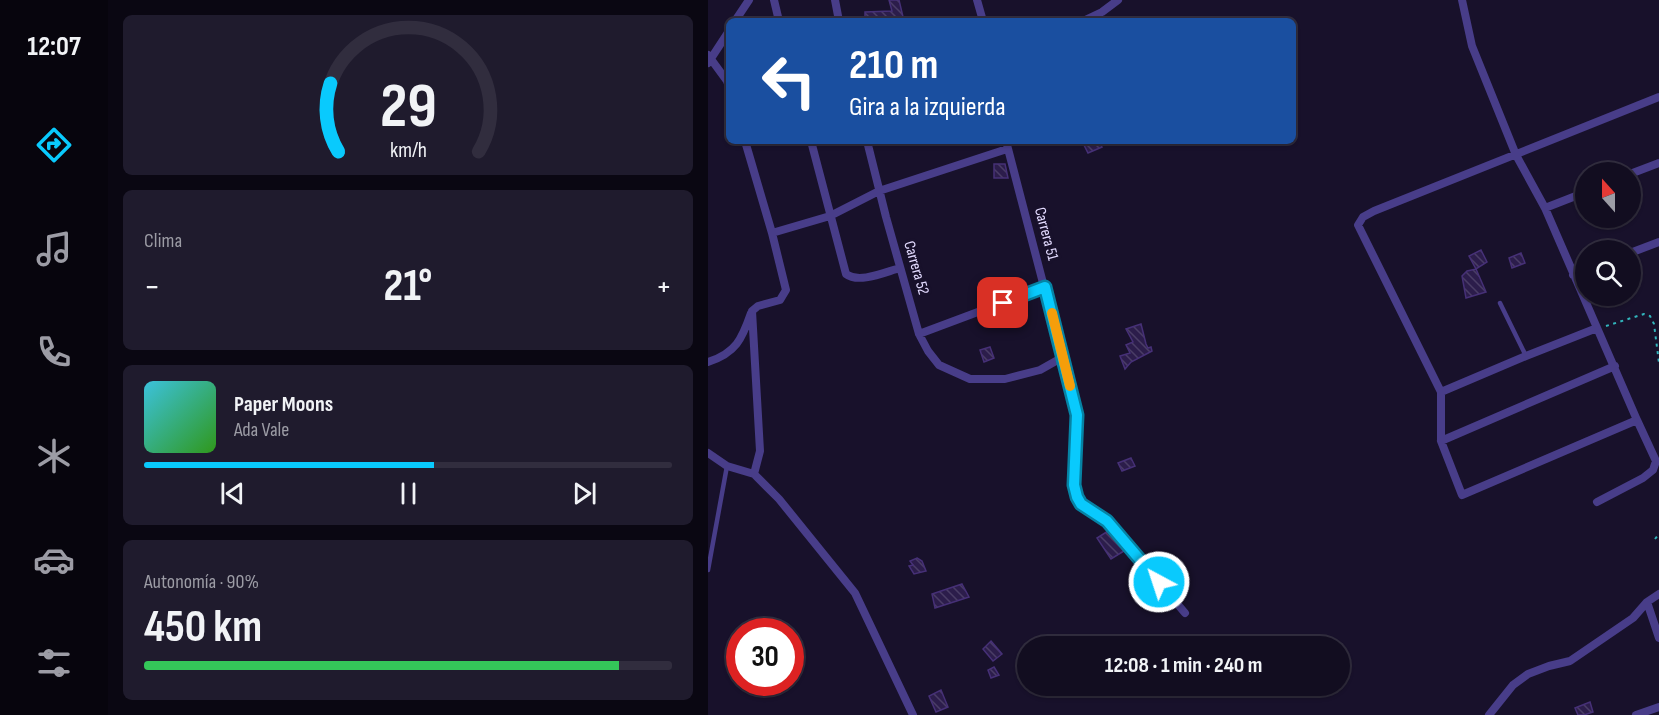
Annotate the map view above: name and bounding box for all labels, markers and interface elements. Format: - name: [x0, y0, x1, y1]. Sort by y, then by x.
- text: 12:07: [27, 31, 81, 63]
- text: 210 m: [849, 40, 938, 91]
- icon: left: [750, 42, 828, 120]
- text: 29: [380, 70, 436, 145]
- text: Gira a la izquierda: [849, 91, 1006, 123]
- icon: directions: [33, 124, 75, 166]
- text: km/h: [389, 138, 427, 163]
- north arrow: [1575, 162, 1641, 228]
- map controls: [1575, 162, 1641, 306]
- street label: Carrera 51: [1030, 205, 1062, 263]
- icon: music: [33, 228, 75, 270]
- text: Clima: [144, 229, 182, 253]
- street label: Carrera 52: [899, 239, 933, 297]
- button: search: [1575, 240, 1641, 306]
- text: 21°: [384, 259, 432, 314]
- text: −: [144, 267, 160, 307]
- text: +: [656, 267, 672, 307]
- pin: [977, 277, 1028, 328]
- icon: arrive: [986, 286, 1019, 319]
- icon: phone: [33, 331, 75, 373]
- text: Paper Moons: [234, 391, 333, 418]
- text: Ada Vale: [234, 418, 289, 442]
- icon: climate: [33, 435, 75, 477]
- icon: previous: [216, 477, 249, 510]
- icon: pause: [392, 477, 425, 510]
- icon: next: [568, 477, 601, 510]
- icon: car: [33, 539, 75, 581]
- position arrow: [1127, 550, 1191, 614]
- text: Autonomía · 90%: [144, 570, 259, 594]
- text: 450 km: [144, 600, 262, 655]
- speed limit sign: 30: [726, 618, 804, 696]
- icon: filters: [33, 642, 75, 684]
- text: 12:08 · 1 min · 240 m: [1105, 652, 1262, 679]

